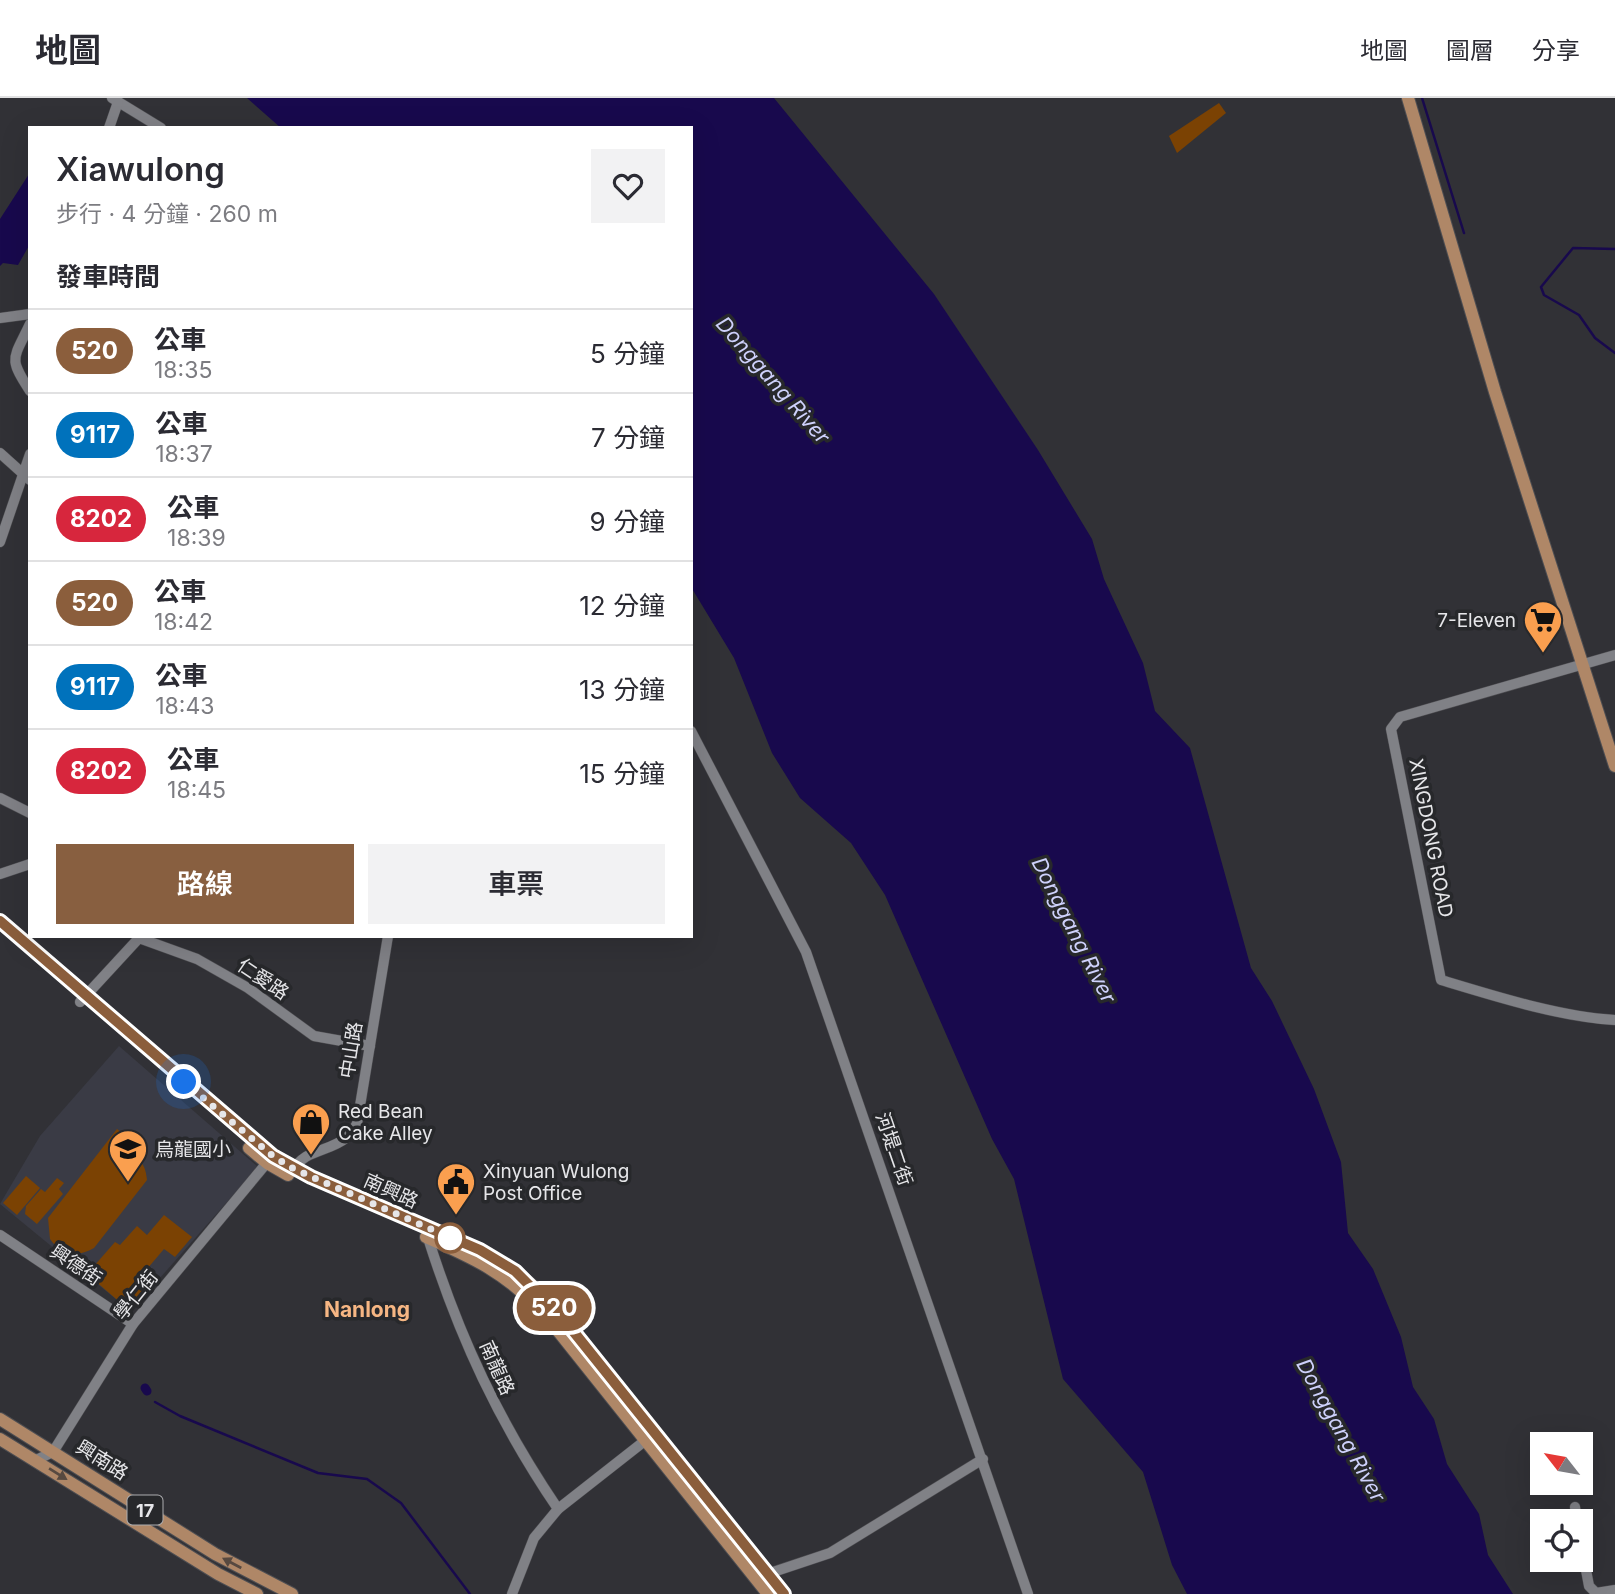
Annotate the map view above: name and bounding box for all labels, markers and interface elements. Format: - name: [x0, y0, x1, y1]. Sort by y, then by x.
- text: 地圖: [35, 30, 101, 70]
- text: 地圖: [1360, 36, 1408, 65]
- text: 圖層: [1446, 36, 1494, 65]
- text: 分享: [1532, 36, 1580, 65]
- text: Xiawulong: [56, 149, 225, 189]
- button: heart: [591, 149, 665, 223]
- text: 步行 · 4 分鐘 · 260 m: [56, 200, 278, 228]
- text: 發車時間: [56, 261, 160, 292]
- water label: Donggang River: [711, 311, 836, 449]
- text: 公車: [154, 324, 206, 355]
- text: 520: [71, 336, 118, 365]
- text: 5 分鐘: [590, 338, 665, 369]
- text: 18:35: [154, 356, 212, 384]
- text: 公車: [155, 408, 207, 439]
- text: 9117: [70, 420, 120, 449]
- text: 7 分鐘: [591, 422, 665, 453]
- text: 18:37: [155, 440, 213, 468]
- text: 公車: [167, 492, 219, 523]
- text: 8202: [70, 504, 132, 533]
- text: 9 分鐘: [590, 506, 665, 537]
- text: 18:39: [167, 524, 226, 552]
- text: 公車: [154, 576, 206, 607]
- text: 520: [71, 588, 118, 617]
- text: 12 分鐘: [579, 590, 665, 621]
- supermarket icon: 7-Eleven: [1522, 599, 1564, 654]
- text: 18:42: [154, 608, 213, 636]
- place label: 7-Eleven: [1437, 609, 1516, 632]
- text: 公車: [155, 660, 207, 691]
- text: 9117: [70, 672, 120, 701]
- text: 13 分鐘: [579, 674, 665, 705]
- text: 18:43: [155, 692, 215, 720]
- text: 公車: [167, 744, 219, 775]
- text: 8202: [70, 756, 132, 785]
- street label: XINGDONG ROAD: [1404, 757, 1458, 919]
- text: 15 分鐘: [579, 758, 665, 789]
- text: 18:45: [167, 776, 226, 804]
- button: 路線: [56, 844, 354, 924]
- button: 車票: [368, 844, 665, 924]
- water label: Donggang River: [1027, 853, 1122, 1008]
- street label: 仁愛路: [233, 954, 293, 1004]
- street label: 中山路: [335, 1020, 367, 1080]
- your location: [166, 1064, 201, 1099]
- place label: Red Bean Cake Alley: [338, 1100, 433, 1145]
- shop icon: Red Bean Cake Alley: [290, 1101, 332, 1156]
- street label: 河堤二街: [871, 1109, 917, 1189]
- school or university icon: 烏龍國小: [107, 1128, 149, 1183]
- place label: 烏龍國小: [155, 1138, 231, 1161]
- place label: Xinyuan Wulong Post Office: [483, 1160, 630, 1205]
- public building icon: Xinyuan Wulong Post Office: [435, 1161, 477, 1216]
- street label: 南興路: [360, 1169, 422, 1213]
- unlabelled marker: [435, 1223, 465, 1253]
- street label: 興德街: [46, 1240, 106, 1290]
- street label: 學仁街: [109, 1266, 163, 1324]
- line badge: 520: [514, 1285, 594, 1331]
- text: 520: [531, 1293, 577, 1322]
- district label: Nanlong: [324, 1297, 410, 1322]
- street label: 南龍路: [475, 1337, 519, 1399]
- water label: Donggang River: [1291, 1354, 1391, 1507]
- north arrow: [1530, 1432, 1592, 1494]
- map controls: [1530, 1432, 1593, 1572]
- street label: 興南路: [72, 1435, 132, 1485]
- one-way arrow: [49, 1468, 68, 1481]
- road number: 17: [128, 1496, 162, 1525]
- button: locate: [1530, 1509, 1593, 1572]
- one-way arrow: [222, 1557, 242, 1569]

